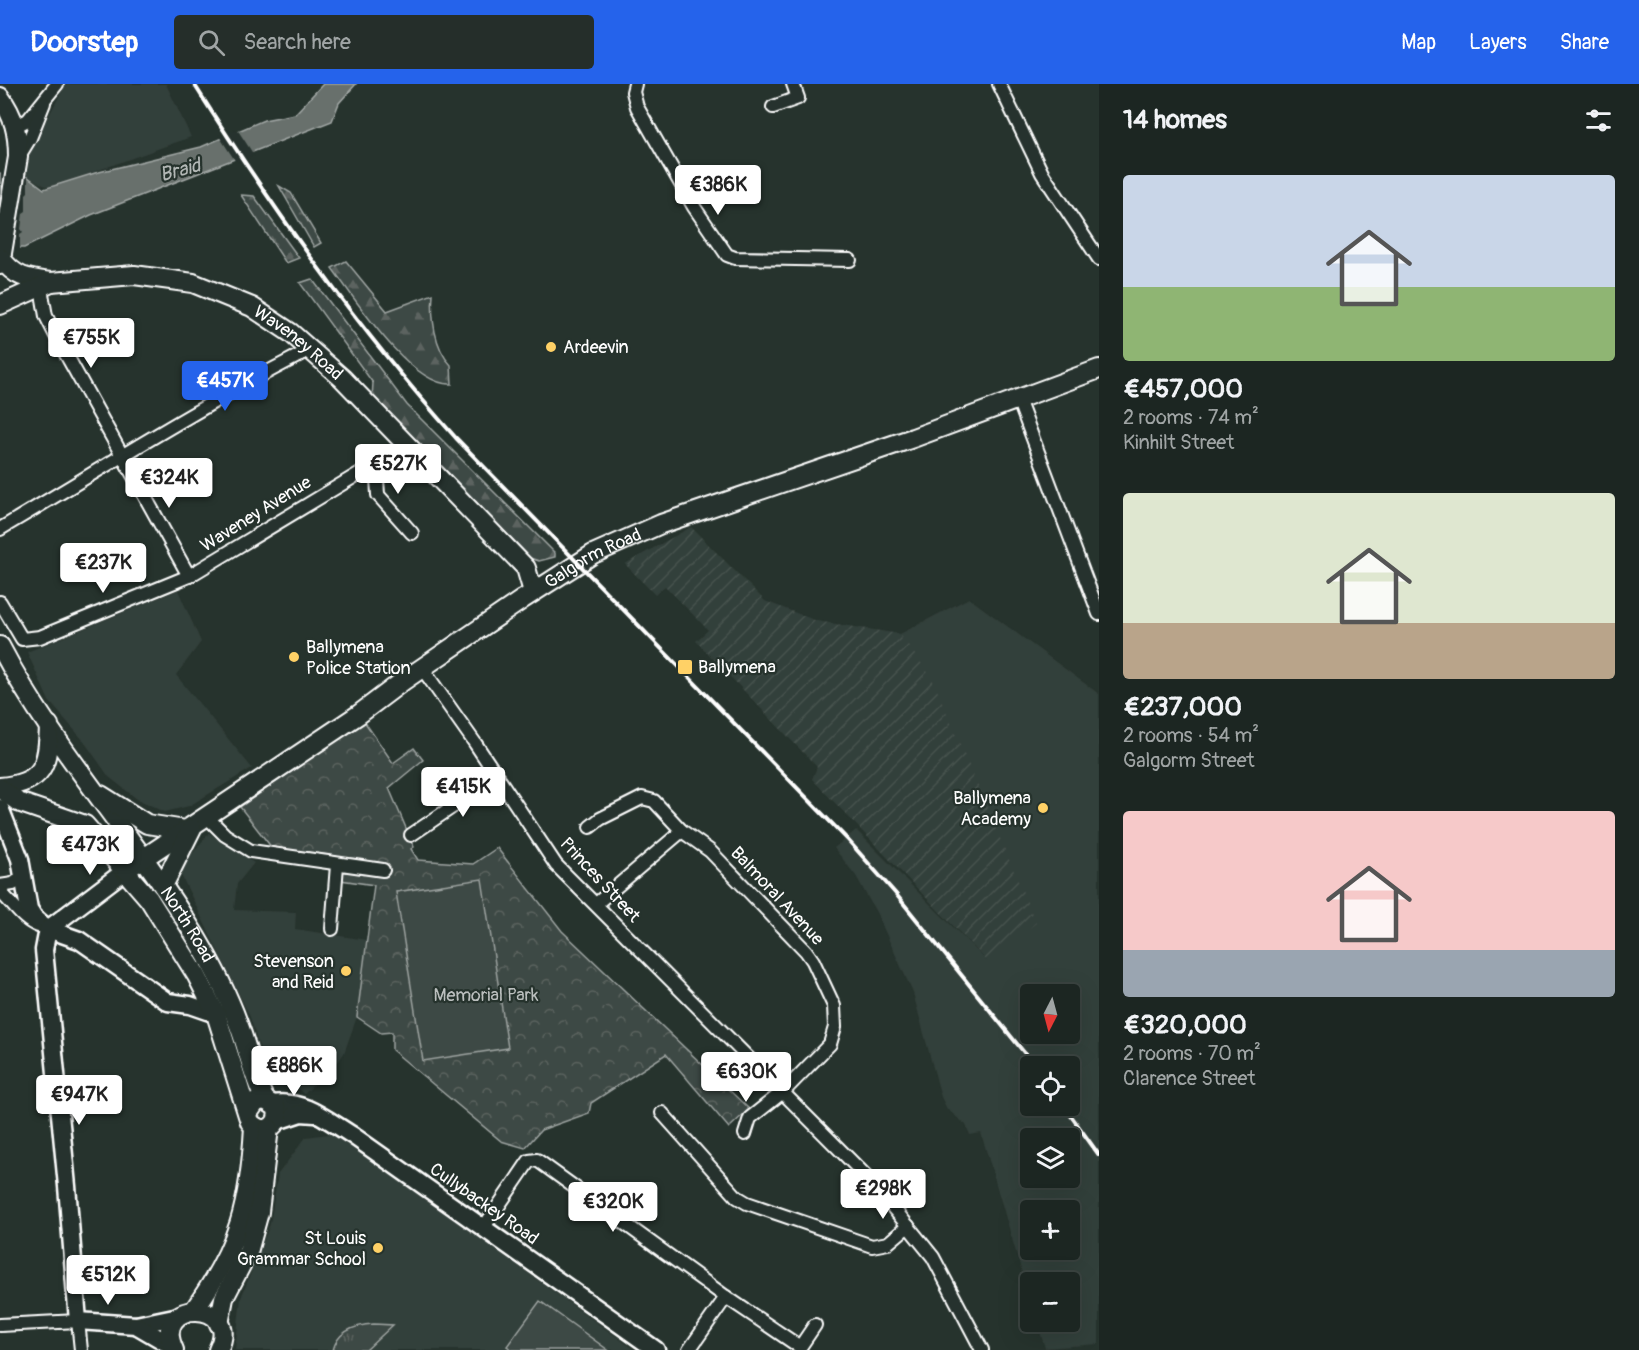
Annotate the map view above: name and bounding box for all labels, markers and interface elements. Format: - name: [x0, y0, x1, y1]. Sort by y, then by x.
- search box: [174, 15, 594, 69]
- text: Doorstep: [30, 25, 138, 60]
- icon: search: [195, 26, 228, 59]
- text: Search here: [243, 28, 351, 56]
- text: Map: [1401, 29, 1436, 56]
- text: Layers: [1469, 29, 1527, 56]
- text: Share: [1560, 29, 1609, 56]
- text: 14 homes: [1123, 104, 1227, 136]
- icon: filters: [1582, 104, 1615, 137]
- water label: Braid: [157, 152, 205, 187]
- pin: €386K: [676, 165, 760, 216]
- text: €386K: [689, 172, 747, 197]
- icon: home: [1315, 214, 1423, 322]
- street label: Waveney Road: [249, 300, 348, 385]
- pin: €755K: [49, 318, 133, 369]
- text: €755K: [62, 325, 120, 350]
- place label: Ardeevin: [563, 336, 629, 359]
- marker: Ardeevin: [544, 340, 558, 354]
- pin: €457K: [183, 361, 267, 412]
- text: €457K: [196, 368, 254, 393]
- text: €457,000: [1123, 373, 1243, 405]
- text: 2 rooms · 74 m²: [1123, 405, 1259, 430]
- text: Kinhilt Street: [1123, 430, 1234, 455]
- pin: €527K: [356, 444, 440, 495]
- text: €527K: [369, 451, 427, 476]
- pin: €324K: [127, 458, 211, 509]
- text: €324K: [139, 465, 199, 490]
- street label: Waveney Avenue: [196, 471, 316, 557]
- street label: Galgorm Road: [540, 523, 645, 594]
- icon: home: [1315, 532, 1423, 640]
- pin: €237K: [61, 543, 145, 594]
- text: €237K: [74, 550, 132, 575]
- place label: Ballymena Police Station: [306, 636, 411, 680]
- marker: Ballymena Police Station: [287, 650, 301, 664]
- place label: Ballymena: [698, 656, 776, 679]
- marker: Ballymena: [676, 658, 694, 676]
- text: €237,000: [1123, 691, 1242, 723]
- text: 2 rooms · 54 m²: [1123, 723, 1259, 748]
- text: Galgorm Street: [1123, 748, 1255, 773]
- pin: €415K: [421, 767, 505, 818]
- text: €415K: [435, 774, 491, 799]
- place label: Ballymena Academy: [953, 787, 1031, 831]
- marker: Ballymena Academy: [1036, 801, 1050, 815]
- pin: €473K: [48, 825, 132, 876]
- text: €473K: [61, 832, 119, 857]
- street label: Princes Street: [555, 833, 646, 928]
- street label: Balmoral Avenue: [725, 842, 829, 950]
- icon: home: [1315, 850, 1423, 958]
- street label: North Road: [155, 882, 220, 966]
- place label: Stevenson and Reid: [253, 950, 334, 994]
- marker: Stevenson and Reid: [339, 964, 353, 978]
- park label: Memorial Park: [433, 984, 539, 1007]
- north arrow: [1020, 984, 1080, 1044]
- map controls: [1020, 984, 1080, 1332]
- text: €320,000: [1123, 1009, 1247, 1041]
- text: 2 rooms · 70 m²: [1123, 1041, 1261, 1066]
- pin: €886K: [252, 1046, 336, 1097]
- pin: €630K: [704, 1052, 788, 1103]
- text: €886K: [265, 1053, 323, 1078]
- button: locate: [1020, 1056, 1080, 1116]
- text: €630K: [715, 1059, 777, 1084]
- text: Clarence Street: [1123, 1066, 1256, 1091]
- pin: €947K: [37, 1075, 121, 1126]
- text: €947K: [50, 1082, 108, 1107]
- button: layers: [1020, 1128, 1080, 1188]
- street label: Cullybackey Road: [425, 1158, 543, 1250]
- pin: €298K: [841, 1169, 925, 1220]
- text: €298K: [855, 1176, 911, 1201]
- pin: €320K: [571, 1182, 655, 1233]
- text: €320K: [582, 1189, 644, 1214]
- button: +: [1020, 1200, 1080, 1260]
- place label: St Louis Grammar School: [237, 1227, 366, 1271]
- marker: St Louis Grammar School: [371, 1241, 385, 1255]
- pin: €512K: [66, 1255, 150, 1306]
- text: €512K: [80, 1262, 136, 1287]
- button: −: [1020, 1272, 1080, 1332]

